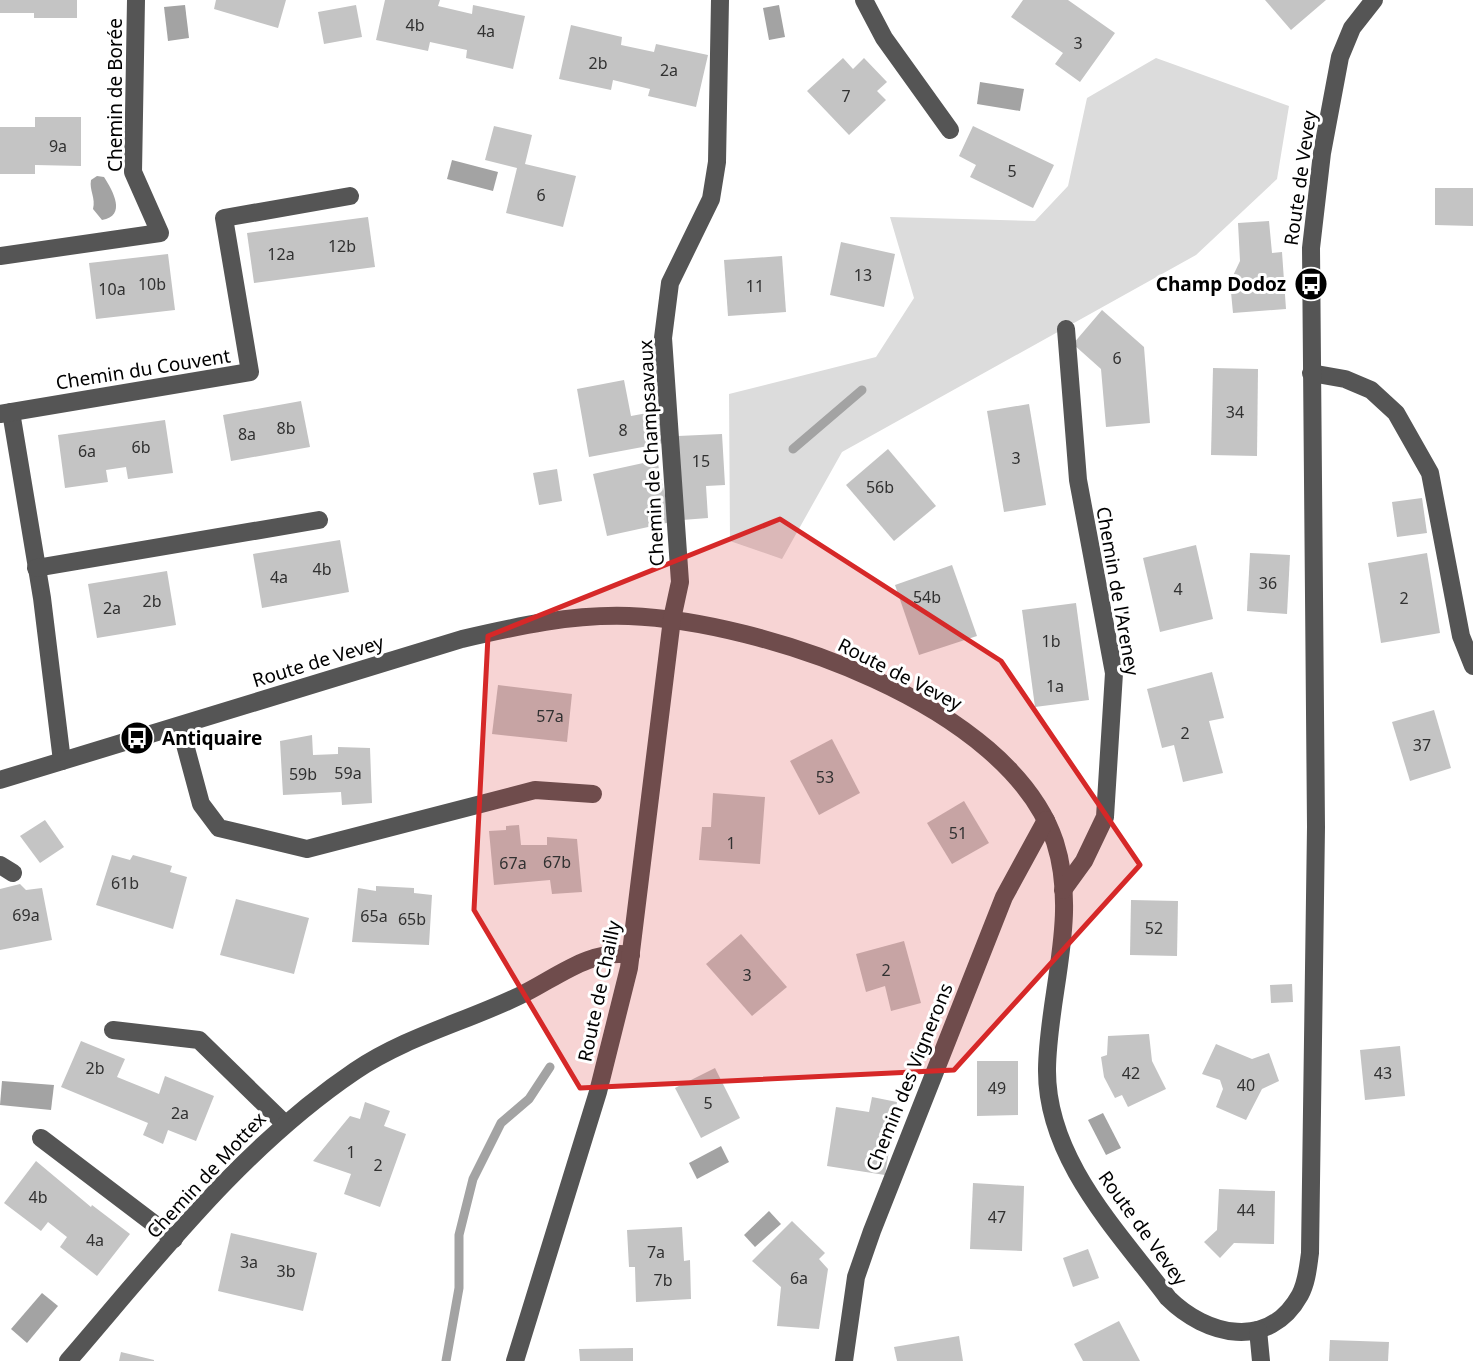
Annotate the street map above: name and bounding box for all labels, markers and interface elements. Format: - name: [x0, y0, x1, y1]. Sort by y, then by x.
- house number: 4b: [406, 14, 425, 36]
- street label: Chemin de Borée: [102, 18, 128, 172]
- house number: 4a: [477, 20, 495, 42]
- house number: 3: [1073, 32, 1083, 54]
- house number: 2b: [589, 52, 608, 74]
- house number: 2a: [660, 59, 678, 81]
- house number: 7: [841, 85, 851, 107]
- street label: Route de Vevey: [1278, 109, 1322, 247]
- house number: 9a: [49, 135, 67, 157]
- house number: 5: [1007, 160, 1017, 182]
- house number: 6: [536, 184, 546, 206]
- house number: 12b: [328, 235, 356, 257]
- house number: 12a: [267, 243, 295, 265]
- house number: 13: [854, 264, 872, 286]
- bus stop icon: Champ Dodoz: [1292, 265, 1330, 303]
- place label: Champ Dodoz: [1156, 271, 1286, 297]
- house number: 10b: [138, 273, 166, 295]
- house number: 11: [746, 275, 764, 297]
- house number: 10a: [98, 278, 126, 300]
- street label: Chemin de Champsavaux: [632, 339, 670, 567]
- street label: Chemin du Couvent: [54, 342, 232, 396]
- house number: 6: [1112, 347, 1122, 369]
- house number: 34: [1226, 401, 1244, 423]
- house number: 8b: [277, 417, 296, 439]
- house number: 8: [618, 419, 628, 441]
- house number: 8a: [238, 423, 256, 445]
- house number: 6b: [132, 436, 151, 458]
- house number: 6a: [78, 440, 96, 462]
- house number: 3: [1011, 447, 1021, 469]
- house number: 15: [692, 450, 710, 472]
- house number: 56b: [866, 476, 894, 498]
- street label: Chemin de l'Areney: [1090, 504, 1146, 678]
- house number: 4b: [313, 558, 332, 580]
- house number: 4a: [270, 566, 288, 588]
- house number: 36: [1259, 572, 1277, 594]
- house number: 4: [1173, 578, 1183, 600]
- house number: 54b: [913, 586, 941, 608]
- house number: 2: [1399, 587, 1409, 609]
- house number: 2b: [143, 590, 162, 612]
- house number: 2a: [103, 597, 121, 619]
- street label: Route de Vevey: [249, 629, 387, 693]
- house number: 1b: [1042, 630, 1061, 652]
- street label: Route de Vevey: [834, 632, 967, 717]
- house number: 1a: [1046, 675, 1064, 697]
- house number: 57a: [536, 705, 564, 727]
- bus stop icon: Antiquaire: [118, 719, 156, 757]
- house number: 2: [1180, 722, 1190, 744]
- place label: Antiquaire: [162, 725, 262, 751]
- house number: 37: [1413, 734, 1431, 756]
- house number: 59a: [334, 762, 362, 784]
- house number: 59b: [289, 763, 317, 785]
- house number: 53: [816, 766, 834, 788]
- house number: 51: [949, 822, 967, 844]
- house number: 1: [726, 832, 736, 854]
- house number: 67b: [543, 851, 571, 873]
- house number: 67a: [499, 852, 527, 874]
- house number: 61b: [111, 872, 139, 894]
- house number: 69a: [12, 904, 40, 926]
- house number: 65a: [360, 905, 388, 927]
- house number: 65b: [398, 908, 426, 930]
- house number: 52: [1145, 917, 1163, 939]
- street label: Route de Chailly: [571, 918, 627, 1064]
- house number: 2: [881, 959, 891, 981]
- house number: 3: [742, 964, 752, 986]
- street label: Chemin des Vignerons: [859, 979, 959, 1175]
- house number: 2b: [86, 1057, 105, 1079]
- house number: 42: [1122, 1062, 1140, 1084]
- house number: 43: [1374, 1062, 1392, 1084]
- house number: 40: [1237, 1074, 1255, 1096]
- house number: 49: [988, 1077, 1006, 1099]
- house number: 5: [703, 1092, 713, 1114]
- house number: 2a: [171, 1102, 189, 1124]
- street label: Chemin de Mottex: [141, 1106, 271, 1244]
- house number: 1: [346, 1141, 356, 1163]
- house number: 2: [373, 1154, 383, 1176]
- street label: Route de Vevey: [1093, 1165, 1194, 1291]
- house number: 4b: [29, 1186, 48, 1208]
- house number: 44: [1237, 1199, 1255, 1221]
- house number: 47: [988, 1206, 1006, 1228]
- house number: 4a: [86, 1229, 104, 1251]
- house number: 7a: [647, 1241, 665, 1263]
- house number: 3a: [240, 1251, 258, 1273]
- house number: 3b: [277, 1260, 296, 1282]
- house number: 6a: [790, 1267, 808, 1289]
- house number: 7b: [654, 1269, 673, 1291]

